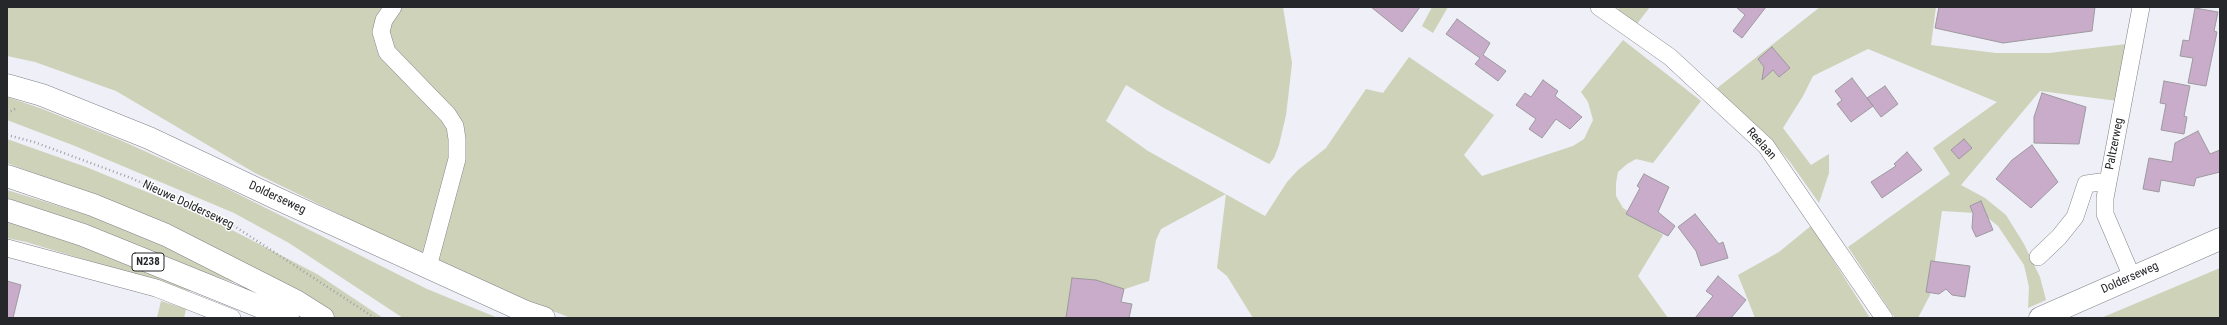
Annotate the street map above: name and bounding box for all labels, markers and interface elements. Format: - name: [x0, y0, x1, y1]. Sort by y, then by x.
- street label: Paltzerweg: [2103, 117, 2127, 171]
- street label: Reelaan: [1743, 125, 1779, 163]
- street label: Nieuwe Dolderseweg: [140, 178, 236, 232]
- street label: Dolderseweg: [246, 179, 308, 217]
- road number: N238: [132, 253, 164, 271]
- street label: Dolderseweg: [2099, 259, 2161, 297]

